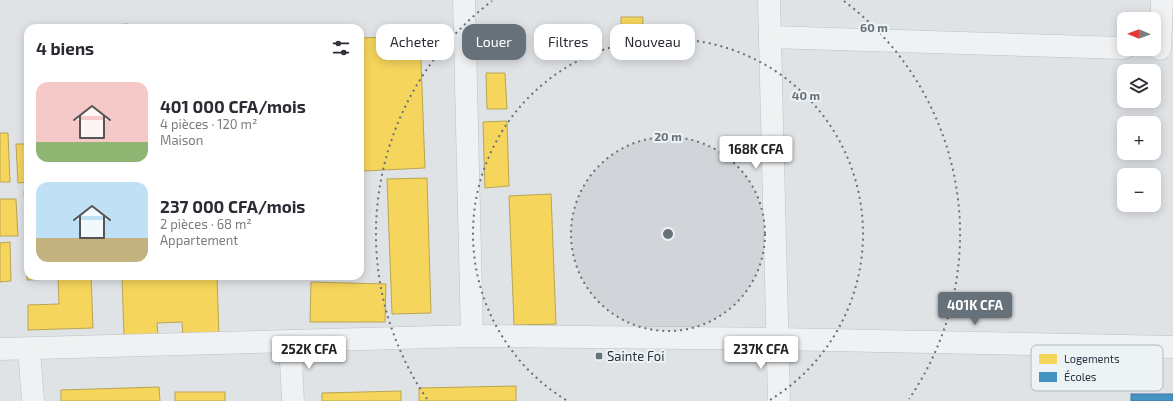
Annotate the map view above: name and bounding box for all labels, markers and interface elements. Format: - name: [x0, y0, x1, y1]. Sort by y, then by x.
- north arrow: [1117, 12, 1161, 56]
- map controls: [1117, 12, 1161, 212]
- text: 60 m: [860, 20, 888, 34]
- chip: Acheter: [376, 24, 454, 60]
- chip: Louer: [462, 24, 526, 60]
- chip: Filtres: [534, 24, 602, 60]
- chip: Nouveau: [610, 24, 695, 60]
- icon: filters: [330, 37, 352, 59]
- text: 4 biens: [36, 38, 94, 58]
- button: layers: [1117, 64, 1161, 108]
- text: 40 m: [792, 88, 820, 102]
- text: 401 000 CFA/mois: [160, 96, 306, 116]
- icon: home: [68, 98, 116, 146]
- text: 4 pièces · 120 m²: [160, 116, 257, 132]
- button: +: [1117, 116, 1161, 160]
- text: 20 m: [654, 129, 682, 143]
- text: Maison: [160, 132, 203, 148]
- pin: 168K CFA: [715, 136, 797, 170]
- text: 168K CFA: [728, 141, 784, 157]
- button: −: [1117, 168, 1161, 212]
- text: 237 000 CFA/mois: [160, 196, 305, 216]
- icon: home: [68, 198, 116, 246]
- text: 2 pièces · 68 m²: [160, 216, 252, 232]
- centre of rings: [661, 227, 675, 241]
- text: Appartement: [160, 232, 238, 248]
- pin: 401K CFA: [934, 292, 1016, 326]
- text: 401K CFA: [947, 297, 1003, 313]
- pin: 252K CFA: [268, 336, 350, 370]
- pin: 237K CFA: [720, 336, 802, 370]
- text: 252K CFA: [281, 341, 337, 357]
- text: 237K CFA: [733, 341, 789, 357]
- legend: [1031, 345, 1163, 391]
- place label: Sainte Foi: [607, 348, 664, 364]
- marker: Sainte Foi: [594, 351, 604, 361]
- text: Logements: [1064, 352, 1120, 365]
- text: Écoles: [1064, 370, 1097, 383]

